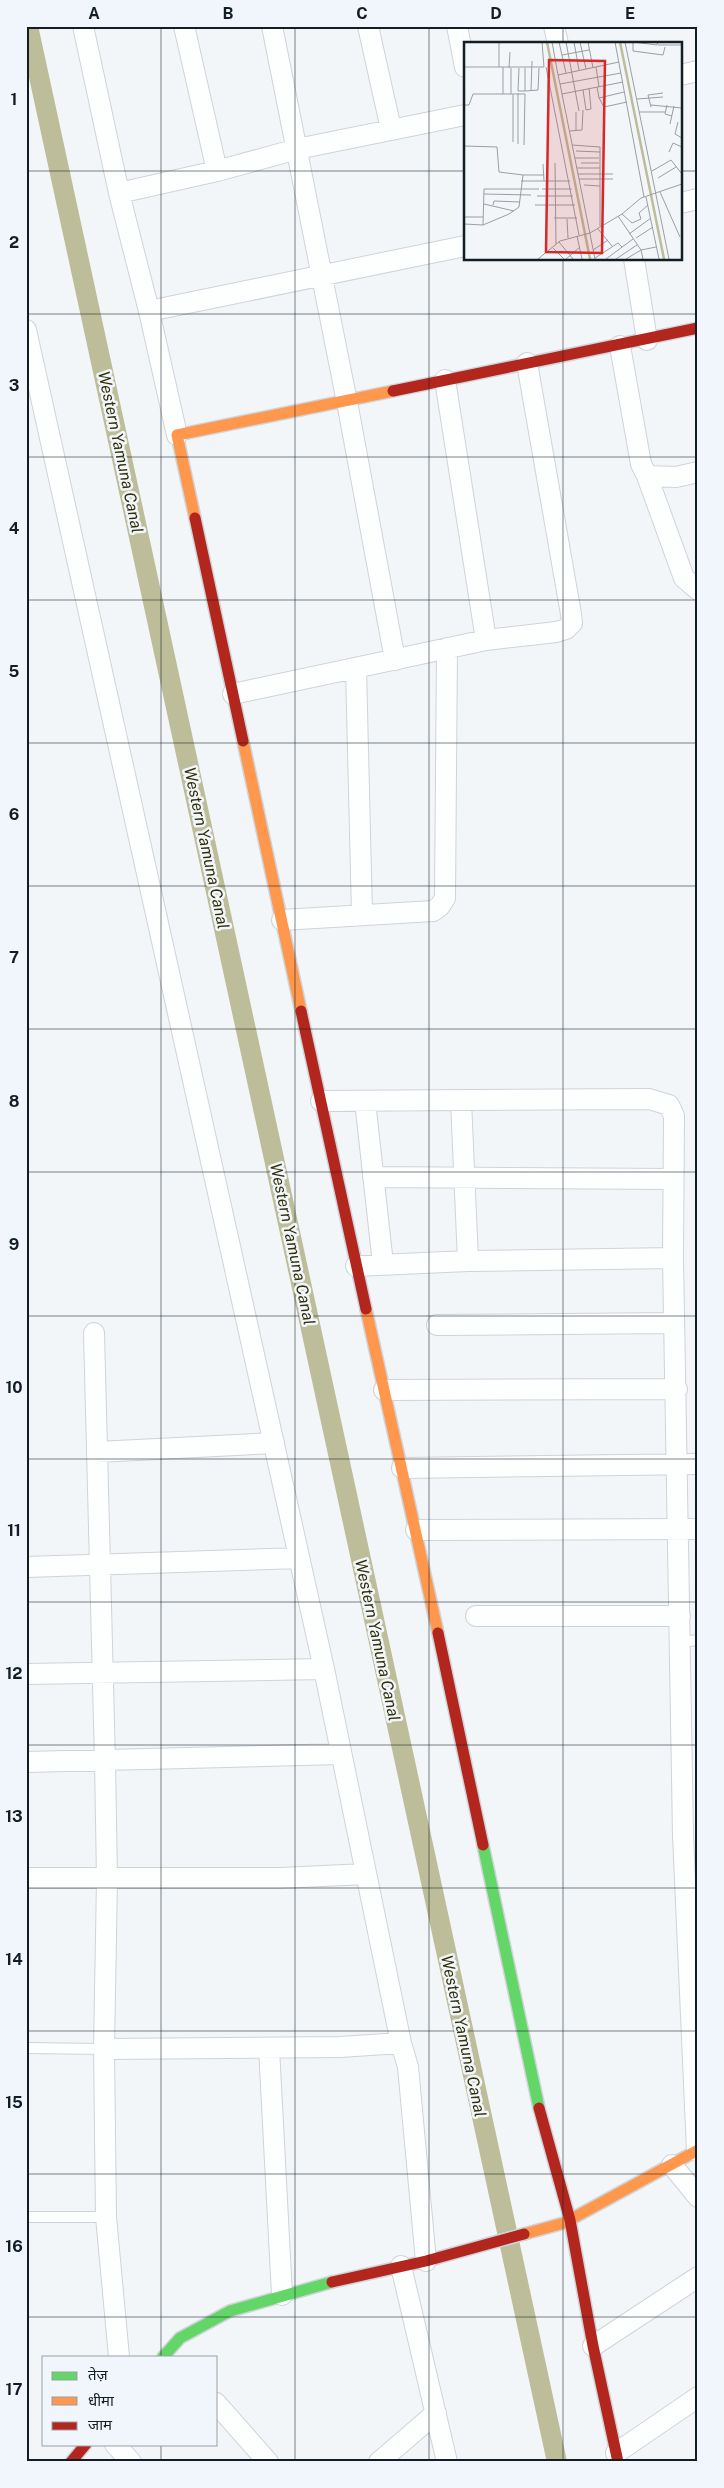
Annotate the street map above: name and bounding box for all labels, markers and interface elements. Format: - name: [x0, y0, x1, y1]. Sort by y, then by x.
- text: A: [88, 4, 100, 23]
- text: B: [223, 4, 234, 23]
- text: C: [356, 4, 368, 23]
- text: D: [490, 4, 502, 23]
- text: E: [625, 4, 635, 23]
- inset map: [464, 42, 682, 260]
- text: 1: [11, 90, 17, 109]
- text: 2: [9, 233, 19, 252]
- water label: Western Yamuna Canal: [94, 369, 147, 535]
- text: 3: [9, 376, 19, 395]
- text: 4: [9, 519, 20, 538]
- text: 5: [9, 662, 20, 681]
- water label: Western Yamuna Canal: [180, 765, 233, 931]
- text: 6: [9, 805, 19, 824]
- text: 7: [9, 948, 19, 967]
- text: 8: [9, 1092, 20, 1111]
- water label: Western Yamuna Canal: [266, 1161, 319, 1327]
- text: 9: [9, 1235, 19, 1254]
- text: 10: [5, 1378, 23, 1397]
- text: 11: [7, 1521, 21, 1540]
- water label: Western Yamuna Canal: [351, 1557, 404, 1723]
- text: 12: [5, 1664, 23, 1683]
- text: 13: [5, 1807, 23, 1826]
- text: 14: [5, 1950, 23, 1969]
- water label: Western Yamuna Canal: [437, 1953, 490, 2119]
- text: 15: [5, 2093, 23, 2112]
- text: 16: [5, 2237, 23, 2256]
- legend: [42, 2356, 218, 2446]
- text: तेज़: [88, 2366, 109, 2383]
- text: 17: [6, 2380, 22, 2399]
- text: धीमा: [88, 2392, 115, 2409]
- text: जाम: [88, 2416, 113, 2433]

